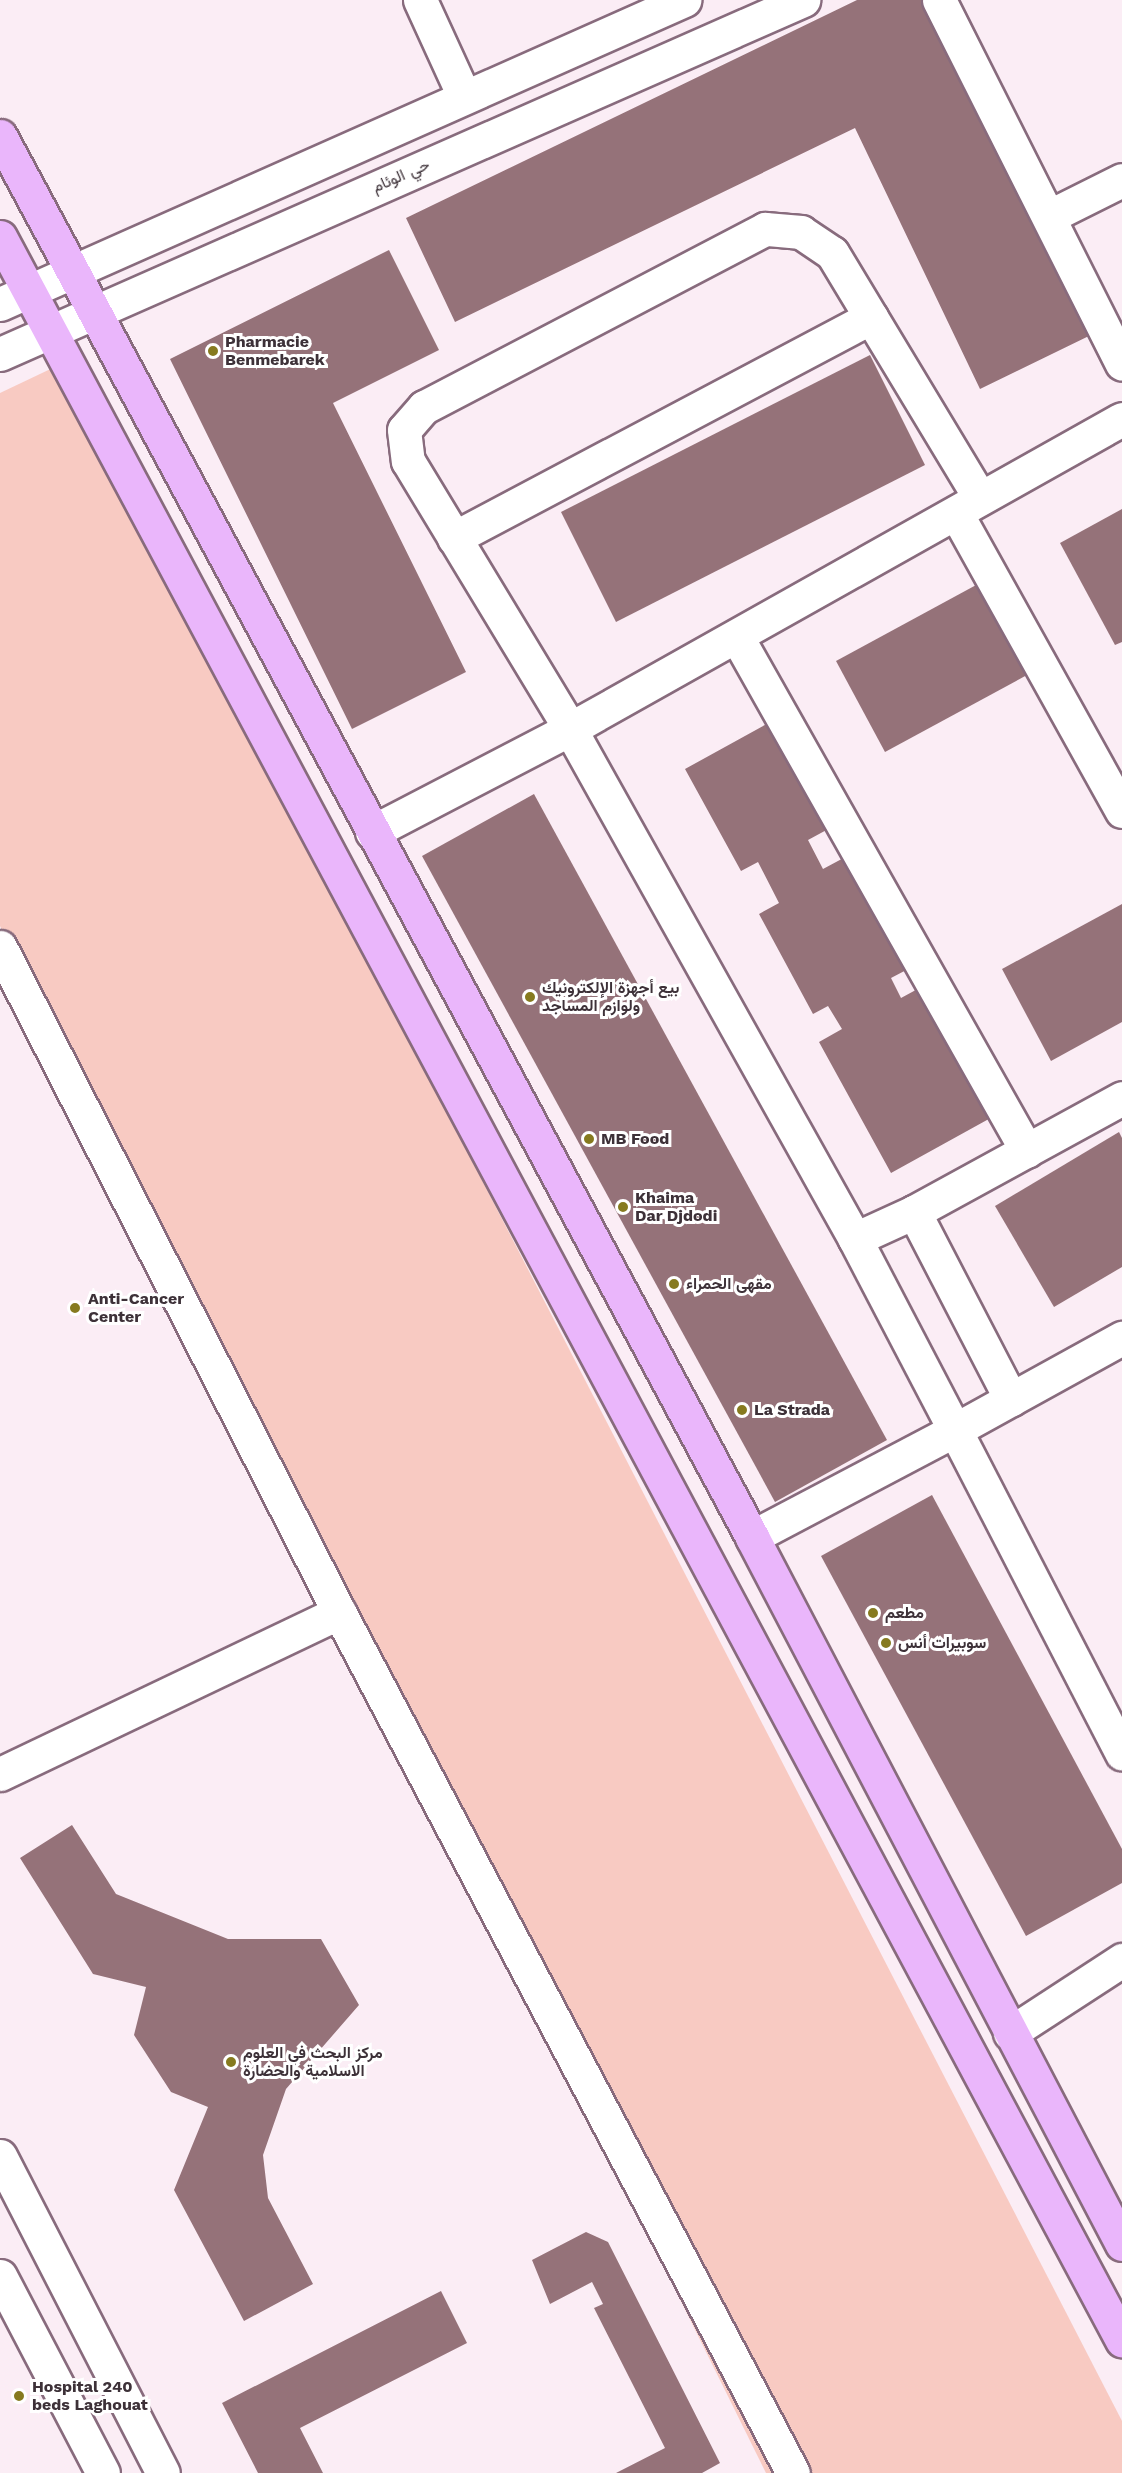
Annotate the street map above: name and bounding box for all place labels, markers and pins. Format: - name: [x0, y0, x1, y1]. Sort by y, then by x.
- place label: Pharmacie Benmebarek: [225, 332, 325, 370]
- marker: Pharmacie Benmebarek: [206, 344, 220, 358]
- place label: بيع أجهزة الإلكترونيك ولوازم المساجد: [542, 978, 679, 1016]
- marker: بيع أجهزة الإلكترونيك ولوازم المساجد: [523, 990, 537, 1004]
- place label: MB Food: [601, 1129, 669, 1149]
- marker: MB Food: [582, 1132, 596, 1146]
- place label: Khaima Dar Djdodi: [635, 1188, 718, 1226]
- marker: Khaima Dar Djdodi: [616, 1200, 630, 1214]
- place label: مقهى الحمراء: [686, 1274, 772, 1294]
- marker: مقهى الحمراء: [667, 1277, 681, 1291]
- place label: Anti-Cancer Center: [88, 1289, 184, 1327]
- marker: Anti-Cancer Center: [66, 1299, 84, 1317]
- place label: La Strada: [754, 1400, 830, 1420]
- marker: La Strada: [735, 1403, 749, 1417]
- place label: مطعم: [885, 1603, 924, 1623]
- marker: مطعم: [866, 1606, 880, 1620]
- place label: سوبيرات أنس: [898, 1633, 986, 1653]
- marker: سوبيرات أنس: [879, 1636, 893, 1650]
- place label: مركز البحث في العلوم الاسلامية والحضارة: [243, 2043, 383, 2081]
- marker: مركز البحث في العلوم الاسلامية والحضارة: [224, 2055, 238, 2069]
- place label: Hospital 240 beds Laghouat: [32, 2377, 148, 2415]
- marker: Hospital 240 beds Laghouat: [10, 2387, 28, 2405]

